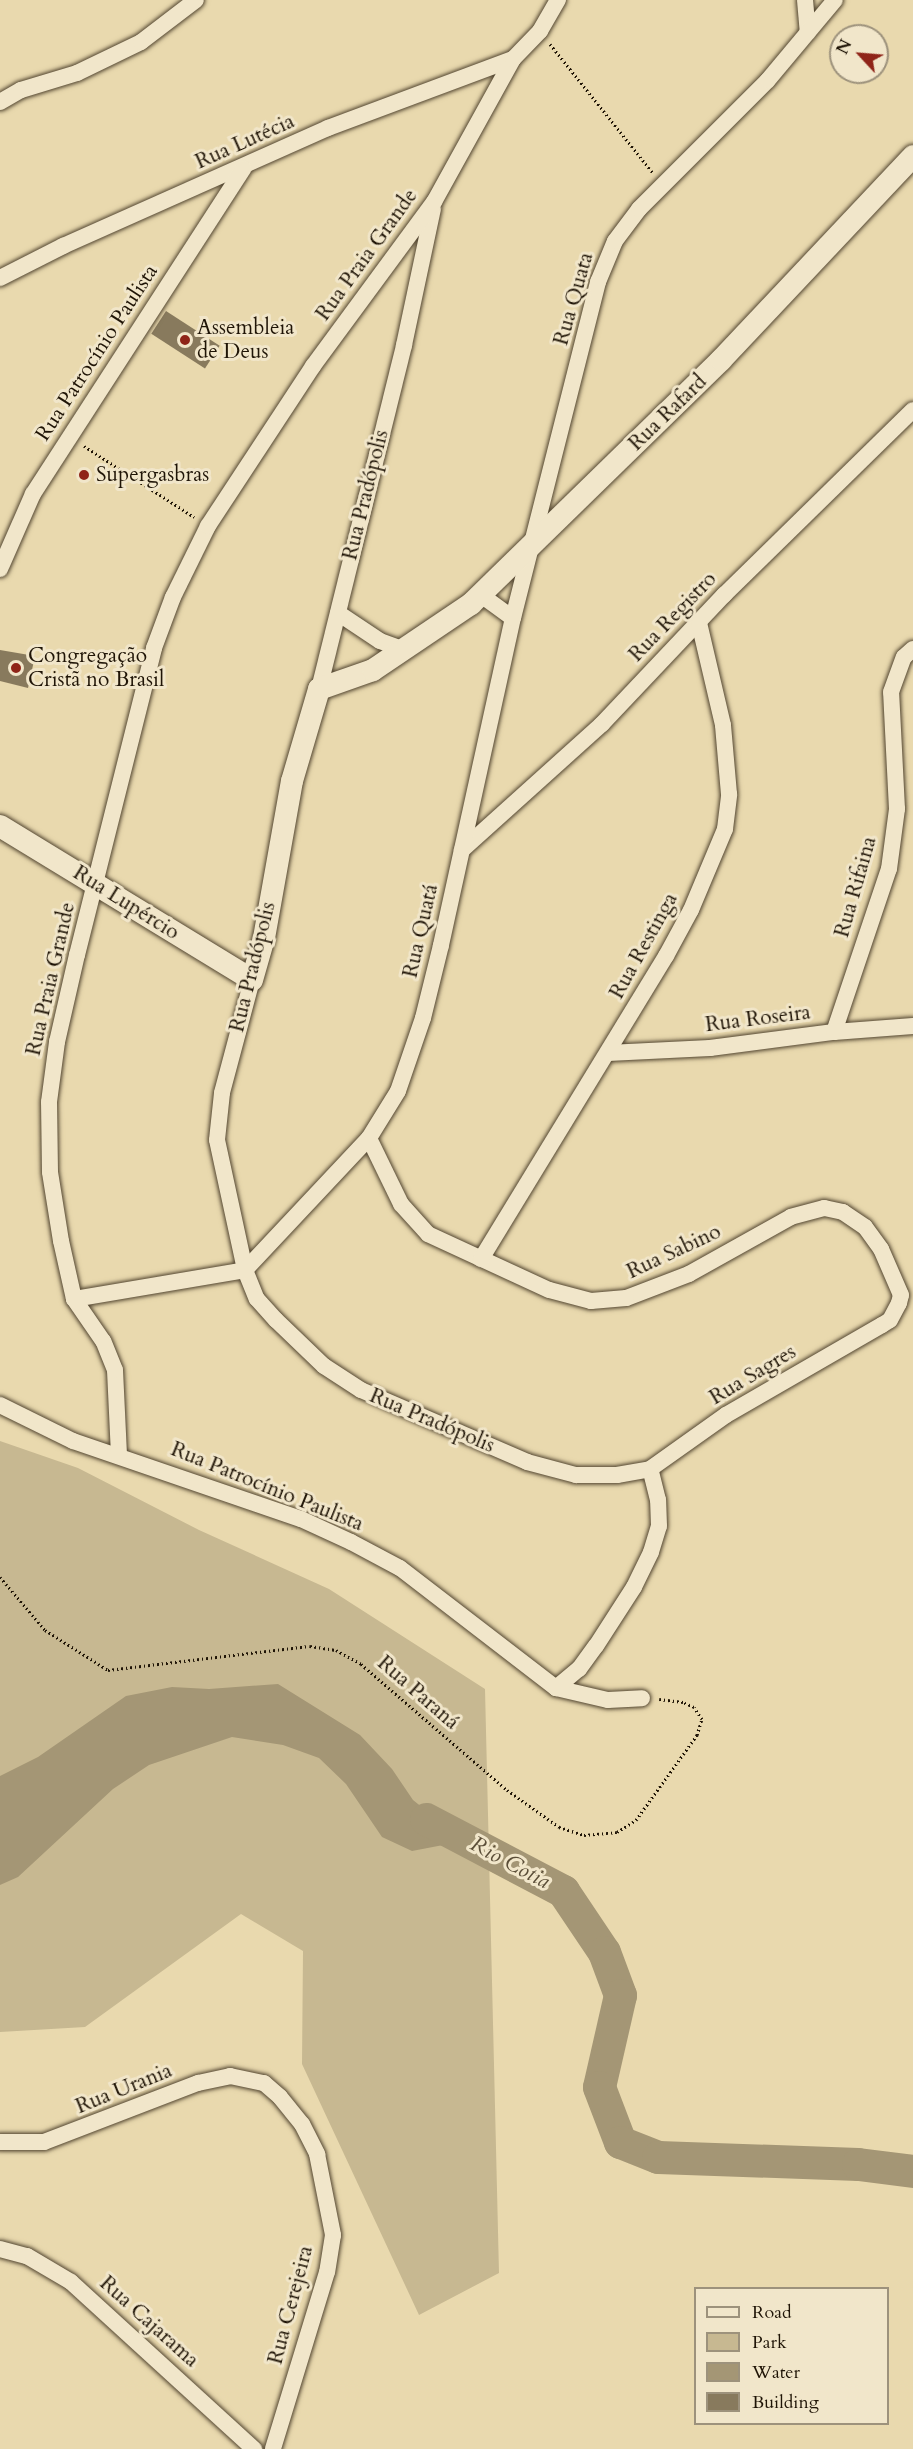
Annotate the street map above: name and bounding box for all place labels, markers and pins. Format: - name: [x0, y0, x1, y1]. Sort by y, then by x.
- place label: Assembleia de Deus: [197, 315, 294, 365]
- marker: Assembleia de Deus: [178, 333, 192, 347]
- place label: Supergasbras: [96, 462, 209, 488]
- marker: Supergasbras: [77, 468, 91, 482]
- place label: Congregação Cristã no Brasil: [28, 643, 164, 693]
- marker: Congregação Cristã no Brasil: [9, 661, 23, 675]

